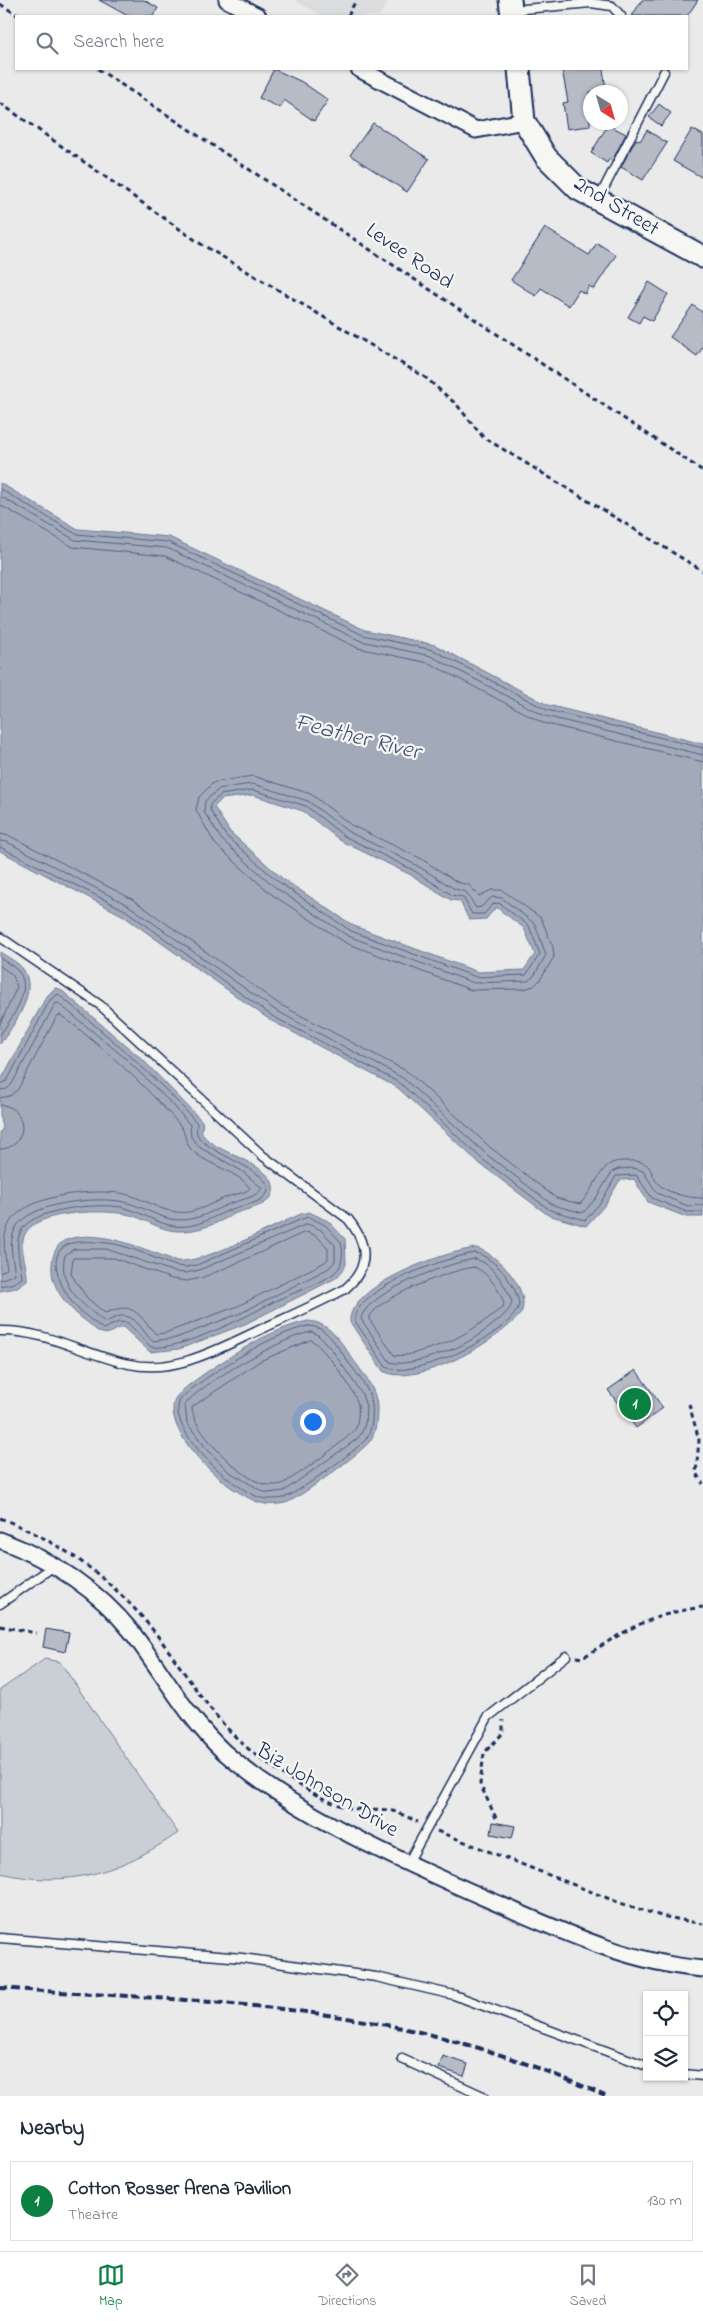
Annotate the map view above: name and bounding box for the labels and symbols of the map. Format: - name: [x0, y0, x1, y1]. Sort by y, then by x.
- north arrow: [583, 85, 628, 130]
- street label: 2nd Street: [567, 169, 666, 246]
- street label: Levee Road: [359, 216, 459, 298]
- water label: Feather River: [290, 705, 426, 771]
- pin: 1: [619, 1385, 651, 1423]
- your location: [300, 1409, 326, 1435]
- street label: Biz Johnson Drive: [249, 1735, 404, 1846]

